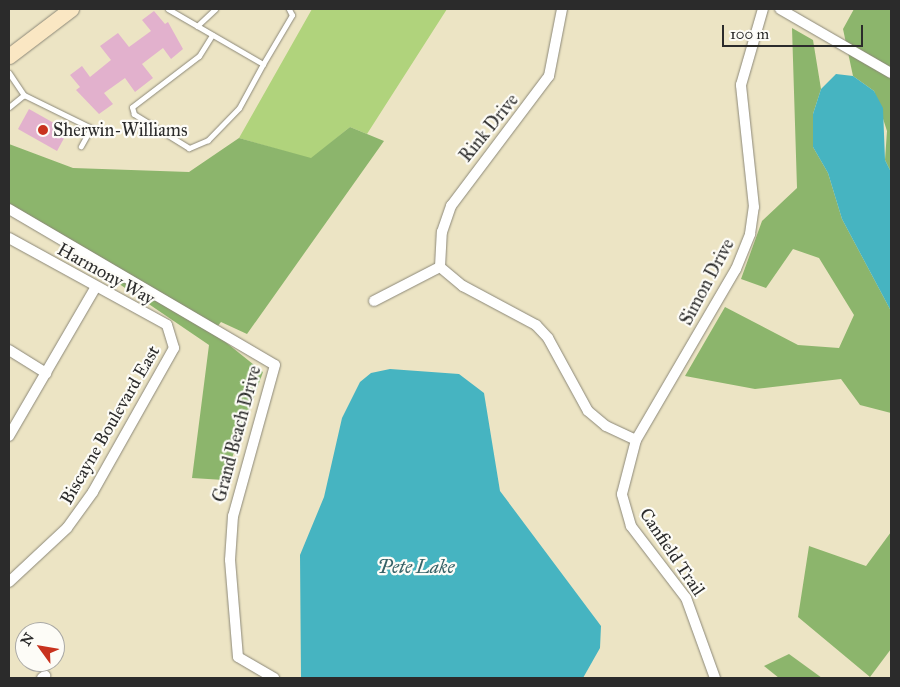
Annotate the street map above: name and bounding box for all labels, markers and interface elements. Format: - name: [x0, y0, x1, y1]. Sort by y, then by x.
- scale bar: [725, 15, 866, 47]
- text: 100 m: [730, 25, 769, 43]
- street label: Rink Drive: [455, 90, 523, 166]
- place label: Sherwin-Williams: [53, 119, 188, 141]
- marker: Sherwin-Williams: [37, 124, 49, 136]
- street label: Simon Drive: [675, 235, 739, 329]
- street label: Harmony Way: [54, 238, 158, 310]
- street label: Biscayne Boulevard East: [56, 342, 164, 508]
- street label: Grand Beach Drive: [208, 363, 266, 505]
- street label: Canfield Trail: [635, 504, 709, 600]
- water label: Pete Lake: [377, 556, 455, 578]
- north arrow: [15, 622, 65, 672]
- text: N: [17, 630, 38, 649]

